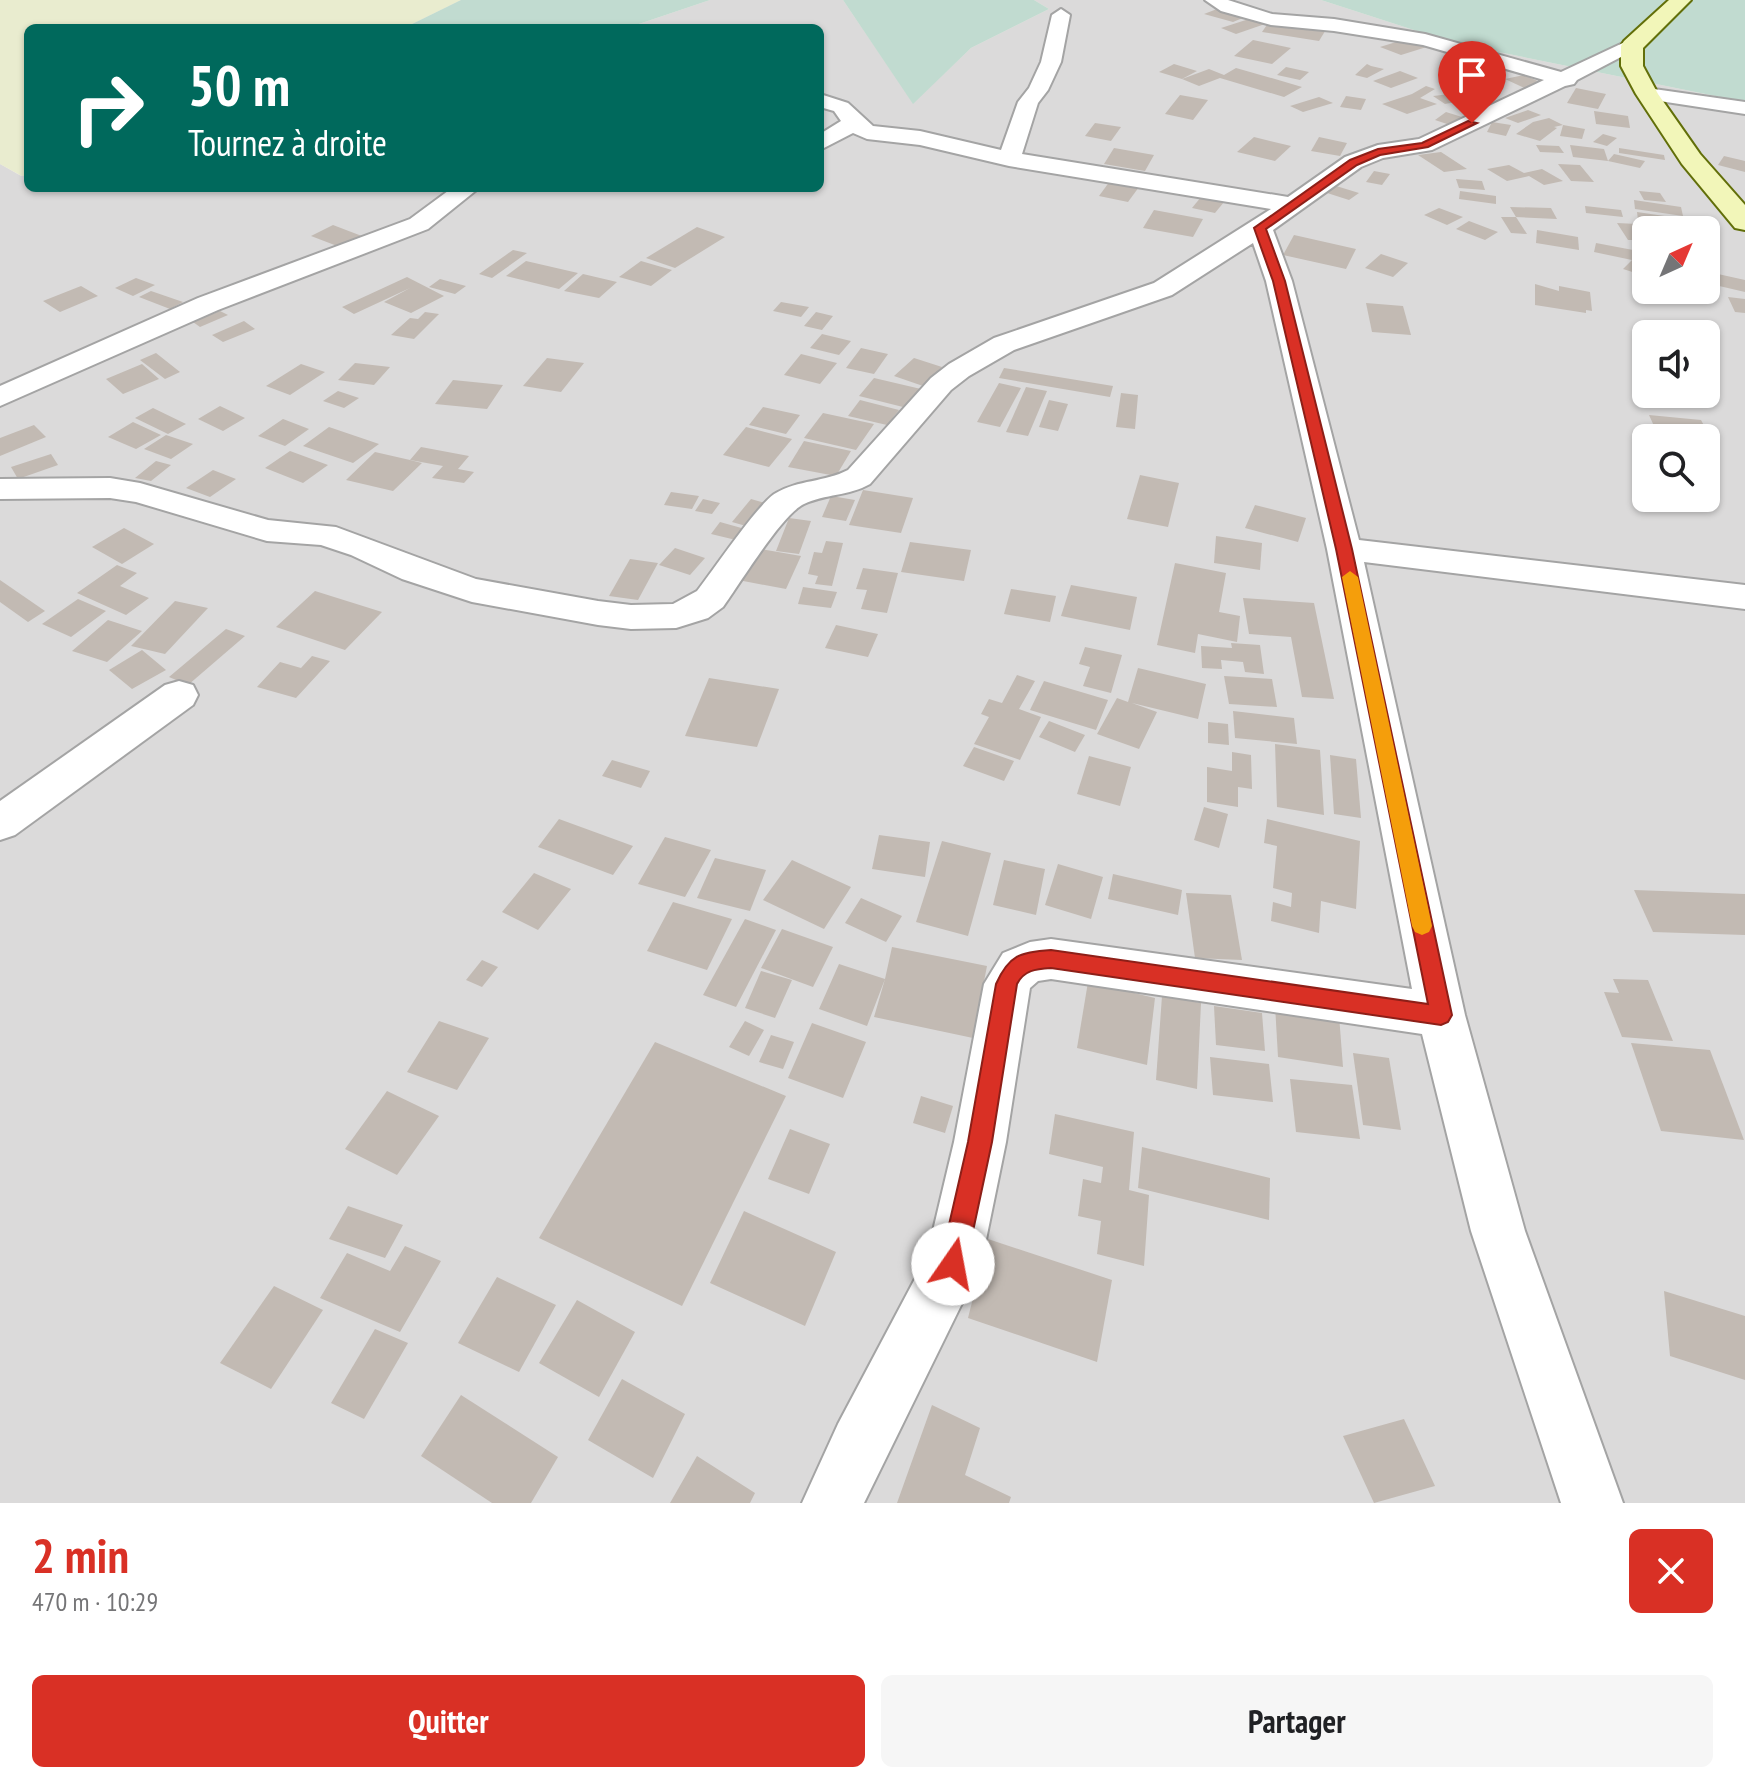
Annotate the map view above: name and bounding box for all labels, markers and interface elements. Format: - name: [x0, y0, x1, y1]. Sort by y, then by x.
- pin: [1438, 41, 1506, 123]
- text: 50 m: [188, 49, 290, 121]
- icon: arrive: [1450, 53, 1494, 97]
- icon: right: [56, 56, 160, 160]
- text: Tournez à droite: [188, 119, 387, 166]
- north arrow: [1632, 216, 1720, 304]
- map controls: [1632, 216, 1720, 512]
- button: sound: [1632, 320, 1720, 408]
- button: search: [1632, 424, 1720, 512]
- position arrow: [911, 1222, 995, 1306]
- text: 2 min: [32, 1524, 129, 1586]
- button: close: [1629, 1529, 1713, 1613]
- text: 470 m · 10:29: [32, 1585, 158, 1618]
- button: Quitter: [32, 1675, 865, 1767]
- button: Partager: [881, 1675, 1713, 1767]

